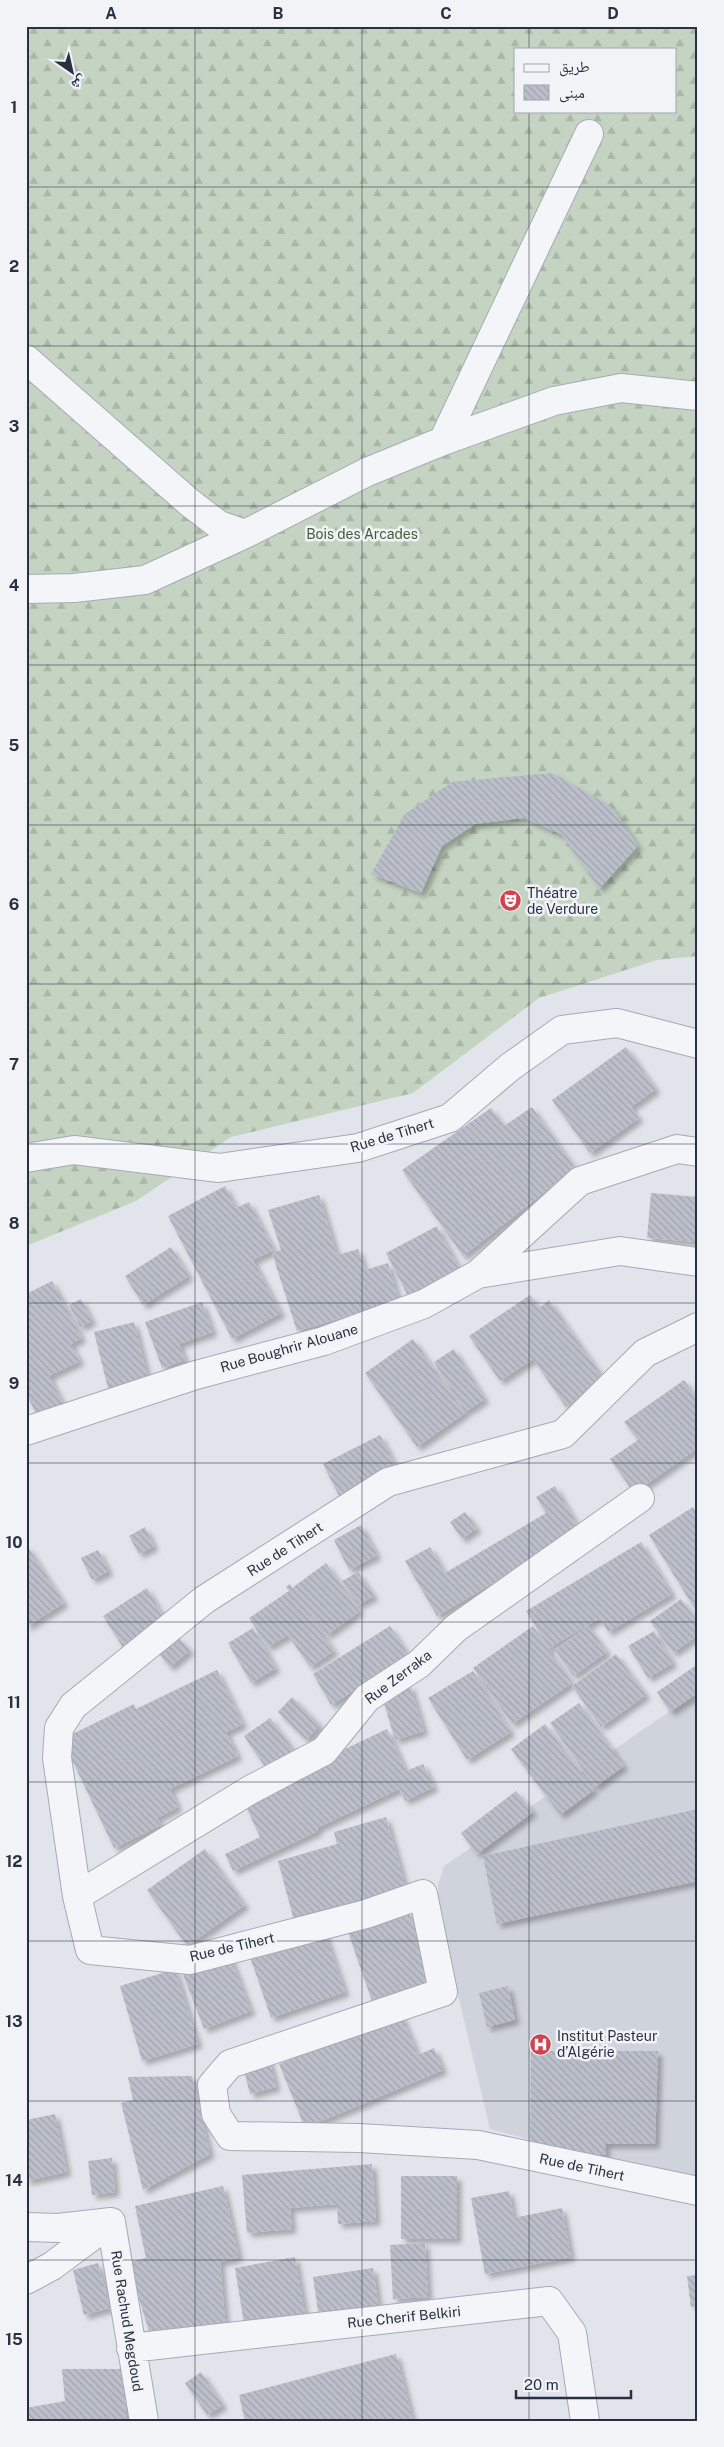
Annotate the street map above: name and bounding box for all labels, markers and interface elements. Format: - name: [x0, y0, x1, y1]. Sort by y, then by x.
- text: A: [105, 4, 117, 23]
- text: B: [273, 4, 284, 23]
- text: C: [440, 4, 452, 23]
- text: D: [607, 4, 619, 23]
- north arrow: [48, 48, 98, 98]
- legend: [514, 48, 676, 112]
- text: طريق: [559, 58, 590, 77]
- text: ش: [68, 71, 90, 94]
- text: مبنى: [559, 84, 585, 103]
- text: 1: [11, 98, 17, 117]
- text: 2: [9, 257, 19, 276]
- text: 3: [9, 417, 19, 436]
- park label: Bois des Arcades: [306, 526, 418, 542]
- text: 4: [9, 576, 20, 595]
- text: 5: [9, 736, 20, 755]
- place label: Théatre de Verdure: [527, 885, 598, 917]
- theatre icon: Théatre de Verdure: [499, 889, 523, 913]
- text: 6: [9, 895, 19, 914]
- text: 7: [9, 1055, 19, 1074]
- street label: Rue de Tihert: [348, 1115, 436, 1155]
- text: 8: [9, 1214, 20, 1233]
- street label: Rue Boughrir Alouane: [218, 1321, 360, 1375]
- text: 9: [9, 1374, 19, 1393]
- street label: Rue de Tihert: [244, 1519, 326, 1579]
- text: 10: [5, 1533, 23, 1552]
- street label: Rue Zerraka: [362, 1647, 434, 1707]
- text: 11: [7, 1693, 21, 1712]
- text: 12: [5, 1852, 23, 1871]
- street label: Rue de Tihert: [188, 1929, 276, 1965]
- text: 13: [5, 2012, 23, 2031]
- place label: Institut Pasteur d’Algérie: [557, 2028, 657, 2060]
- hospital icon: Institut Pasteur d’Algérie: [529, 2032, 553, 2056]
- street label: Rue de Tihert: [538, 2150, 626, 2184]
- text: 14: [5, 2171, 23, 2190]
- street label: Rue Rachud Megdoud: [108, 2249, 146, 2393]
- street label: Rue Cherif Belkiri: [346, 2303, 462, 2331]
- text: 15: [5, 2330, 23, 2349]
- scale bar: [516, 2367, 632, 2399]
- text: 20 m: [524, 2376, 559, 2393]

